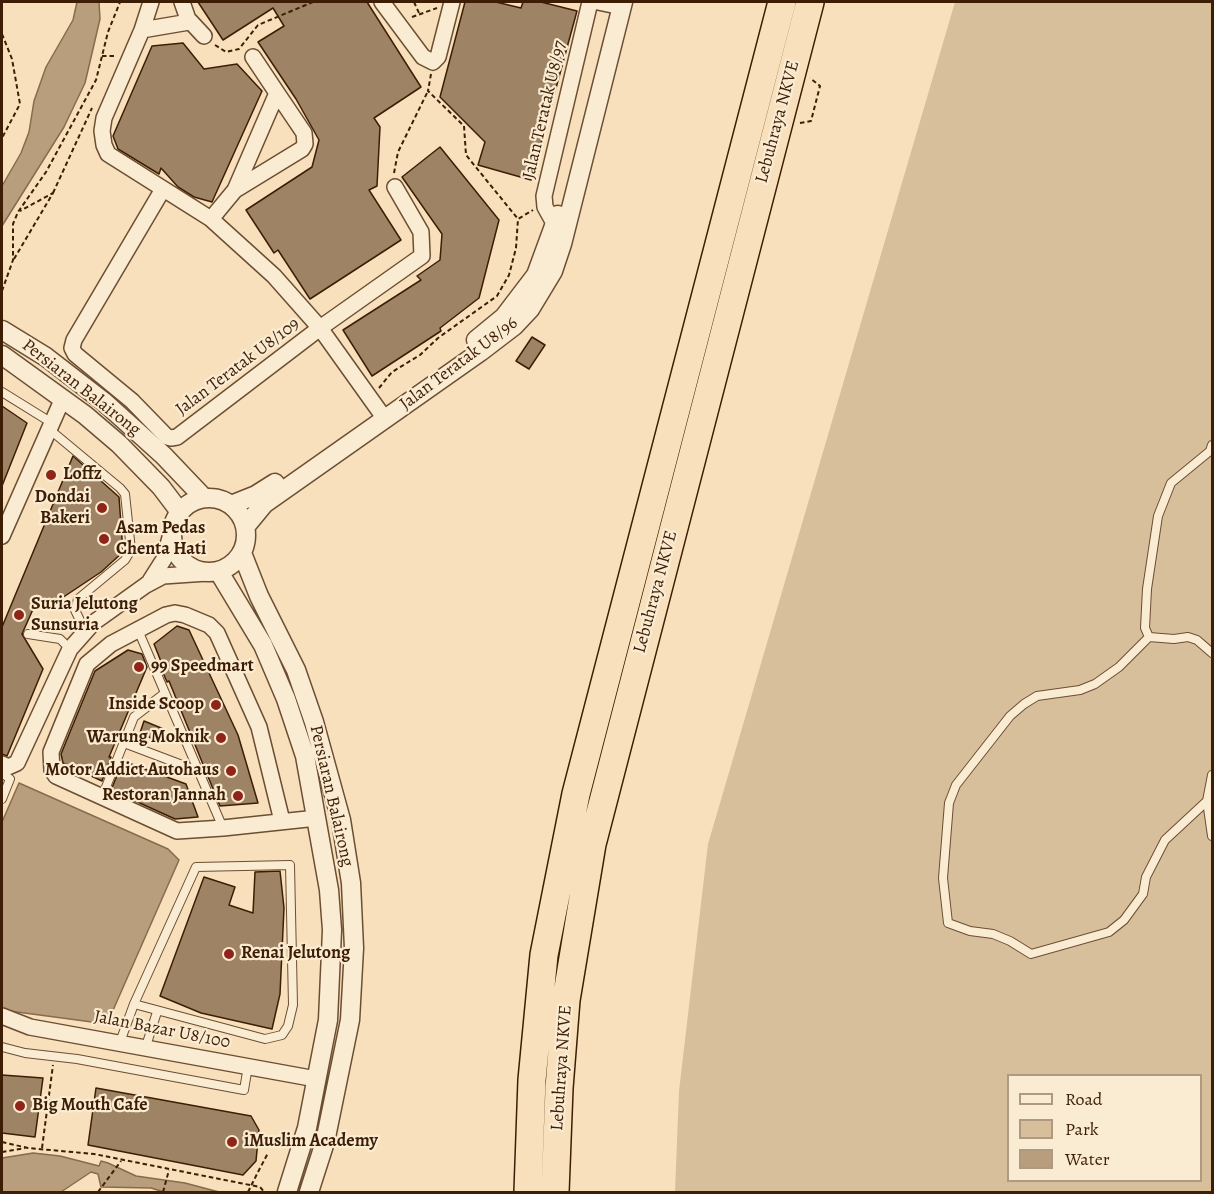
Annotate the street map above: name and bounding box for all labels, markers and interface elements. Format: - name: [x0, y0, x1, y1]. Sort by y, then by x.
- street label: Jalan Teratak U8/97: [519, 39, 571, 181]
- street label: Lebuhraya NKVE: [751, 58, 805, 186]
- street label: Jalan Teratak U8/109: [172, 313, 304, 421]
- street label: Jalan Teratak U8/96: [396, 313, 522, 415]
- street label: Persiaran Balairong: [17, 335, 145, 441]
- place label: Loffz: [63, 464, 102, 486]
- marker: Loffz: [44, 468, 58, 482]
- place label: Dondai Bakeri: [35, 487, 90, 530]
- marker: Dondai Bakeri: [95, 501, 109, 515]
- place label: Asam Pedas Chenta Hati: [116, 518, 206, 560]
- street label: Lebuhraya NKVE: [629, 528, 683, 656]
- marker: Asam Pedas Chenta Hati: [97, 532, 111, 546]
- place label: Suria Jelutong Sunsuria: [31, 594, 138, 636]
- marker: Suria Jelutong Sunsuria: [12, 608, 26, 622]
- place label: 99 Speedmart: [151, 656, 254, 678]
- marker: 99 Speedmart: [132, 660, 146, 674]
- place label: Inside Scoop: [109, 694, 204, 716]
- marker: Inside Scoop: [209, 698, 223, 712]
- street label: Persiaran Balairong: [304, 723, 358, 869]
- place label: Warung Moknik: [86, 727, 209, 749]
- marker: Warung Moknik: [214, 731, 228, 745]
- place label: Motor Addict Autohaus: [45, 760, 219, 782]
- marker: Motor Addict Autohaus: [224, 764, 238, 778]
- place label: Restoran Jannah: [102, 785, 226, 807]
- marker: Restoran Jannah: [231, 789, 245, 803]
- place label: Renai Jelutong: [241, 943, 350, 965]
- marker: Renai Jelutong: [222, 947, 236, 961]
- street label: Lebuhraya NKVE: [547, 1004, 577, 1132]
- street label: Jalan Bazar U8/100: [92, 1006, 232, 1054]
- legend: [1007, 1074, 1202, 1182]
- text: Road: [1065, 1087, 1102, 1111]
- place label: Big Mouth Cafe: [32, 1095, 148, 1117]
- marker: Big Mouth Cafe: [13, 1099, 27, 1113]
- text: Park: [1065, 1117, 1099, 1141]
- place label: iMuslim Academy: [244, 1131, 378, 1153]
- marker: iMuslim Academy: [225, 1135, 239, 1149]
- text: Water: [1065, 1147, 1110, 1171]

